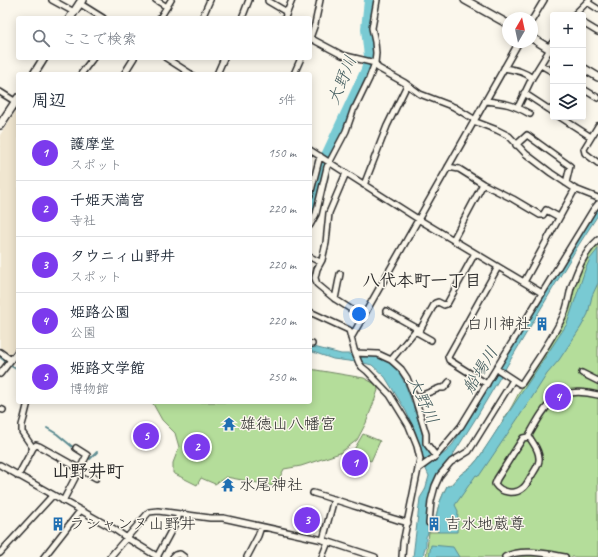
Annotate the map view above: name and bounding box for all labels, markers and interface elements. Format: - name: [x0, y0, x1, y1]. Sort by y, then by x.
- north arrow: [502, 12, 538, 48]
- map controls: [550, 12, 586, 120]
- button: +: [550, 12, 586, 48]
- search box: [16, 16, 312, 60]
- icon: search: [30, 27, 52, 49]
- text: ここで検索: [62, 30, 137, 49]
- button: −: [550, 48, 586, 84]
- water label: 大野川: [323, 52, 361, 108]
- button: layers: [550, 84, 586, 120]
- text: 周辺: [32, 90, 66, 111]
- text: 5件: [277, 92, 296, 108]
- text: 護摩堂: [70, 135, 115, 154]
- text: 1: [42, 145, 48, 161]
- text: 150 m: [268, 145, 296, 161]
- text: スポット: [70, 157, 122, 173]
- text: 千姫天満宮: [70, 191, 145, 210]
- text: 2: [42, 201, 48, 217]
- text: 220 m: [268, 201, 296, 217]
- text: 寺社: [70, 213, 96, 229]
- text: タウニィ山野井: [70, 247, 175, 266]
- text: 3: [42, 257, 48, 273]
- text: 220 m: [268, 257, 296, 273]
- text: スポット: [70, 269, 122, 285]
- district label: 八代本町一丁目: [363, 270, 482, 291]
- text: 姫路公園: [70, 303, 130, 322]
- your location: [349, 304, 369, 324]
- text: 4: [42, 313, 48, 329]
- text: 220 m: [268, 313, 296, 329]
- place label: 白川神社: [467, 314, 531, 334]
- building icon: 白川神社: [534, 316, 550, 332]
- text: 公園: [70, 325, 96, 341]
- water label: 船場川: [458, 343, 502, 397]
- text: 姫路文学館: [70, 359, 145, 378]
- text: 5: [42, 369, 48, 385]
- text: 250 m: [268, 369, 296, 385]
- water label: 大野川: [403, 372, 443, 428]
- text: 博物館: [70, 381, 109, 397]
- pin: 4: [545, 382, 571, 412]
- place label: 雄徳山八幡宮: [240, 414, 336, 434]
- temple icon: 雄徳山八幡宮: [221, 416, 237, 432]
- pin: 5: [133, 421, 159, 451]
- pin: 2: [184, 432, 210, 462]
- pin: 1: [342, 448, 368, 478]
- district label: 山野井町: [52, 460, 124, 482]
- place label: 水尾神社: [239, 475, 303, 495]
- temple icon: 水尾神社: [220, 477, 236, 493]
- pin: 3: [294, 505, 320, 535]
- place label: ラシャンヌ山野井: [69, 514, 196, 534]
- place label: 吉水地蔵尊: [445, 514, 525, 534]
- building icon: ラシャンヌ山野井: [50, 516, 66, 532]
- building icon: 吉水地蔵尊: [426, 516, 442, 532]

